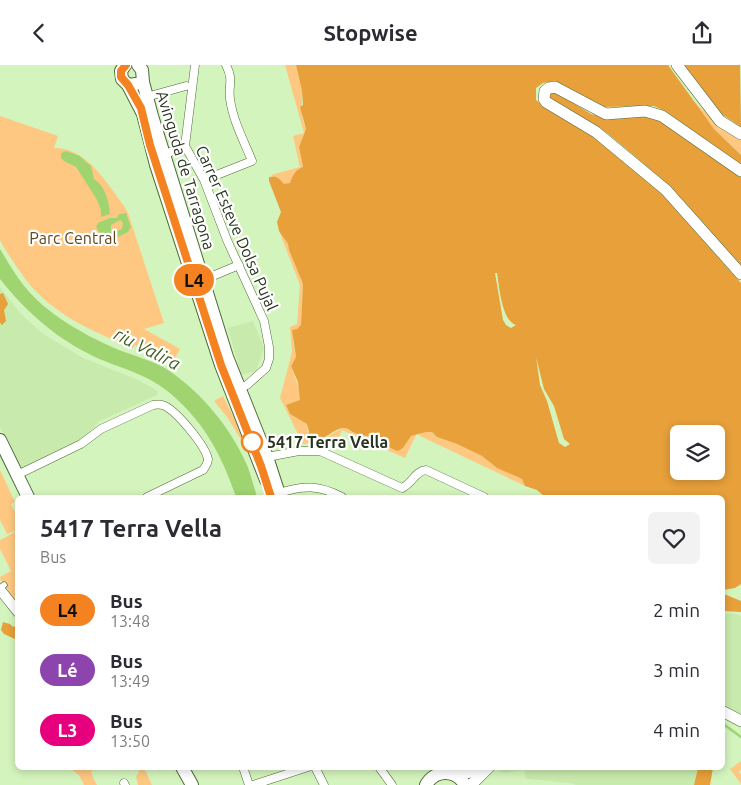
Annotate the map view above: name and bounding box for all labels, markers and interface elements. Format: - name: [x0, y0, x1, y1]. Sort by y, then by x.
- icon: back: [25, 19, 53, 47]
- icon: share: [688, 19, 716, 47]
- text: Stopwise: [323, 20, 418, 45]
- street label: Avinguda de Tarragona: [153, 88, 219, 252]
- street label: Carrer Esteve Dolsa Pujal: [192, 143, 282, 313]
- park label: Parc Central: [29, 229, 117, 247]
- line badge: L4: [172, 264, 216, 296]
- text: L4: [184, 270, 204, 290]
- water label: riu Valira: [111, 323, 184, 373]
- map controls: [670, 425, 725, 480]
- button: layers: [670, 425, 725, 480]
- marker: 5417 Terra Vella: [241, 431, 263, 453]
- place label: 5417 Terra Vella: [267, 433, 388, 451]
- button: heart: [648, 512, 700, 564]
- text: 5417 Terra Vella: [40, 515, 222, 542]
- text: Bus: [40, 548, 66, 566]
- text: Bus: [110, 590, 143, 612]
- text: 2 min: [653, 599, 700, 621]
- text: L4: [57, 600, 78, 620]
- text: 13:48: [110, 612, 150, 630]
- text: Bus: [110, 650, 143, 672]
- text: 3 min: [653, 659, 700, 681]
- text: Lé: [57, 660, 78, 680]
- text: 13:49: [110, 672, 150, 690]
- text: Bus: [110, 710, 143, 732]
- text: 4 min: [653, 719, 700, 741]
- text: L3: [57, 720, 78, 740]
- text: 13:50: [110, 732, 150, 750]

